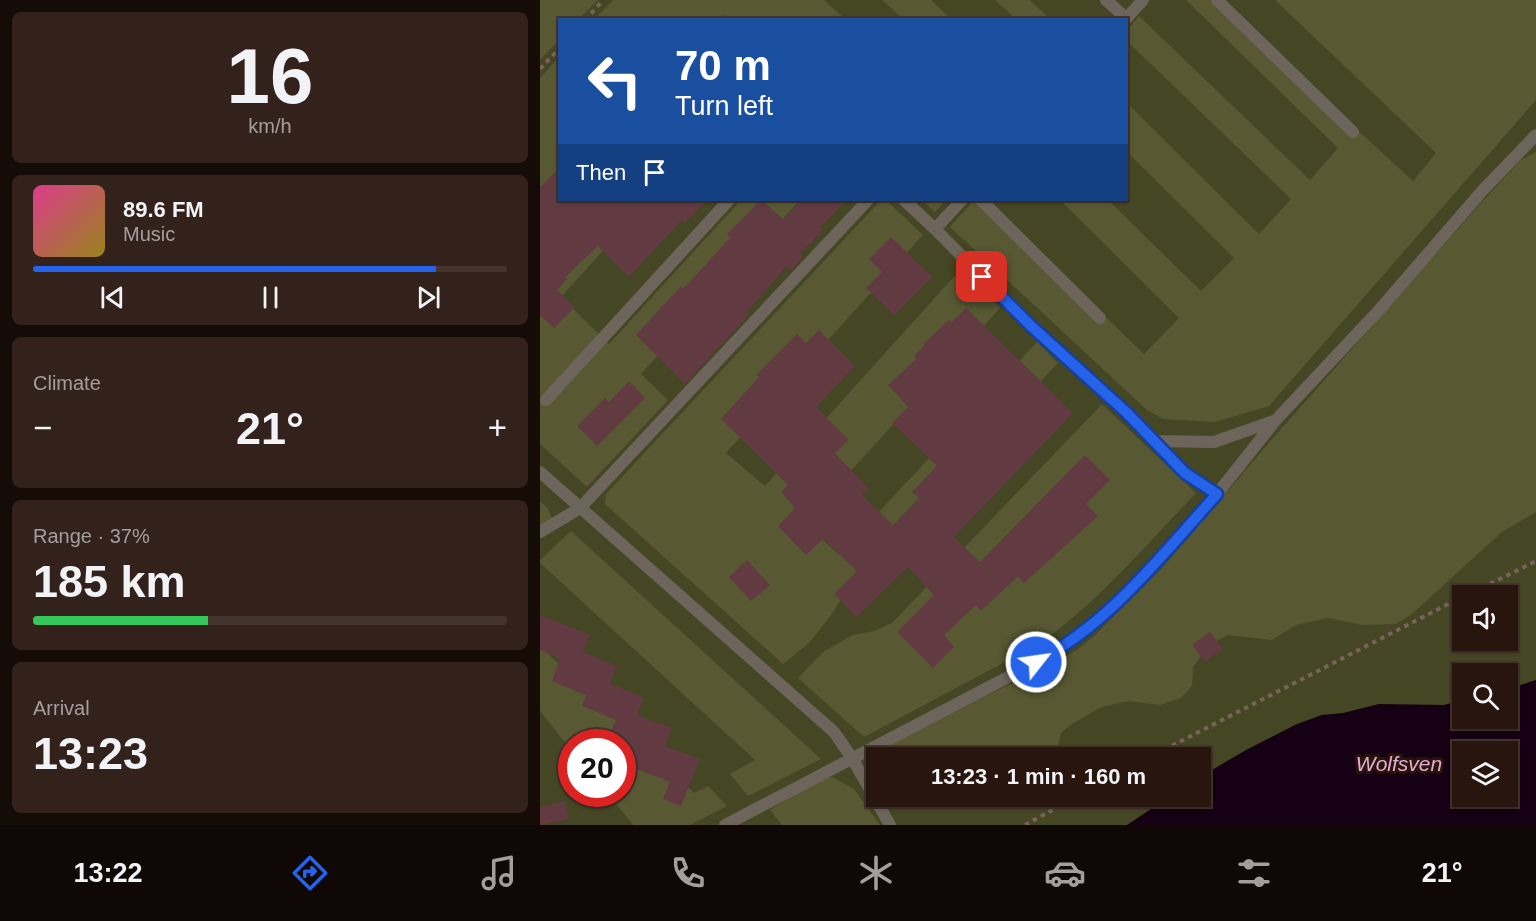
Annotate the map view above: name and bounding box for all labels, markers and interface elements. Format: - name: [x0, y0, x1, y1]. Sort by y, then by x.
- text: 16: [227, 32, 313, 120]
- icon: left: [576, 42, 654, 120]
- text: 70 m: [675, 42, 771, 89]
- text: Turn left: [675, 91, 773, 121]
- text: km/h: [248, 115, 292, 137]
- icon: arrive: [638, 156, 671, 189]
- text: Then: [576, 160, 626, 185]
- text: 89.6 FM: [123, 197, 204, 222]
- text: Music: [123, 223, 175, 245]
- pin: [956, 251, 1007, 302]
- icon: arrive: [965, 260, 998, 293]
- icon: previous: [96, 281, 129, 314]
- icon: pause: [254, 281, 287, 314]
- icon: next: [412, 281, 445, 314]
- text: Climate: [33, 372, 101, 394]
- text: 21°: [236, 403, 304, 454]
- text: −: [33, 409, 52, 446]
- text: +: [488, 409, 507, 446]
- text: Range · 37%: [33, 525, 150, 547]
- text: 185 km: [33, 556, 186, 607]
- map controls: [1452, 585, 1518, 807]
- button: sound: [1452, 585, 1518, 651]
- position arrow: [1004, 630, 1068, 694]
- button: search: [1452, 663, 1518, 729]
- text: Arrival: [33, 697, 90, 719]
- text: 13:23: [33, 728, 148, 779]
- speed limit sign: 20: [558, 729, 636, 807]
- button: layers: [1452, 741, 1518, 807]
- water label: Wolfsven: [1356, 752, 1442, 775]
- text: 13:23 · 1 min · 160 m: [931, 764, 1146, 789]
- icon: directions: [289, 852, 331, 894]
- icon: music: [478, 852, 520, 894]
- icon: phone: [667, 852, 709, 894]
- icon: climate: [855, 852, 897, 894]
- icon: car: [1044, 852, 1086, 894]
- icon: filters: [1233, 852, 1275, 894]
- text: 13:22: [73, 858, 142, 888]
- text: 21°: [1422, 858, 1463, 888]

